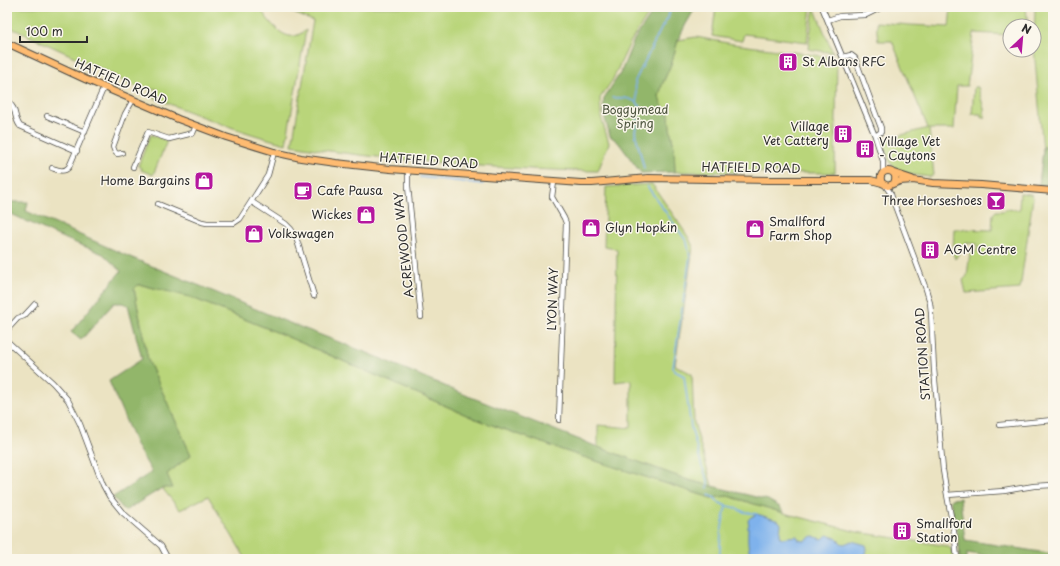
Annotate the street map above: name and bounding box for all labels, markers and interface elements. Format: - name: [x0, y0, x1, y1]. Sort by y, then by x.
- scale bar: [20, 18, 87, 44]
- north arrow: [1002, 18, 1042, 58]
- text: N: [1019, 19, 1035, 38]
- text: 100 m: [26, 22, 63, 40]
- building icon: St Albans RFC: [777, 51, 799, 73]
- place label: St Albans RFC: [802, 52, 886, 70]
- street label: HATFIELD ROAD: [72, 53, 170, 109]
- park label: Boggymead Spring: [601, 100, 669, 132]
- place label: Village Vet Cattery: [763, 117, 829, 149]
- building icon: Village Vet Cattery: [832, 123, 854, 145]
- place label: Village Vet - Caytons: [879, 132, 940, 164]
- building icon: Village Vet - Caytons: [854, 138, 876, 160]
- street label: HATFIELD ROAD: [379, 148, 479, 172]
- street label: HATFIELD ROAD: [701, 157, 801, 177]
- shop icon: Home Bargains: [193, 170, 215, 192]
- place label: Home Bargains: [100, 171, 191, 189]
- cafe icon: Cafe Pausa: [292, 180, 314, 202]
- place label: Cafe Pausa: [317, 181, 383, 199]
- bar icon: Three Horseshoes: [985, 190, 1007, 212]
- street label: ACREWOOD WAY: [388, 191, 418, 299]
- place label: Three Horseshoes: [881, 191, 983, 209]
- shop icon: Wickes: [355, 204, 377, 226]
- place label: Wickes: [312, 205, 353, 223]
- place label: Smallford Farm Shop: [769, 212, 832, 244]
- shop icon: Glyn Hopkin: [580, 217, 602, 239]
- place label: Glyn Hopkin: [605, 218, 677, 236]
- shop icon: Smallford Farm Shop: [744, 218, 766, 240]
- shop icon: Volkswagen: [243, 223, 265, 245]
- place label: Volkswagen: [268, 224, 334, 242]
- building icon: AGM Centre: [919, 239, 941, 261]
- place label: AGM Centre: [944, 240, 1016, 258]
- street label: LYON WAY: [542, 267, 562, 331]
- street label: STATION ROAD: [910, 307, 934, 401]
- place label: Smallford Station: [916, 514, 972, 546]
- building icon: Smallford Station: [891, 520, 913, 542]

